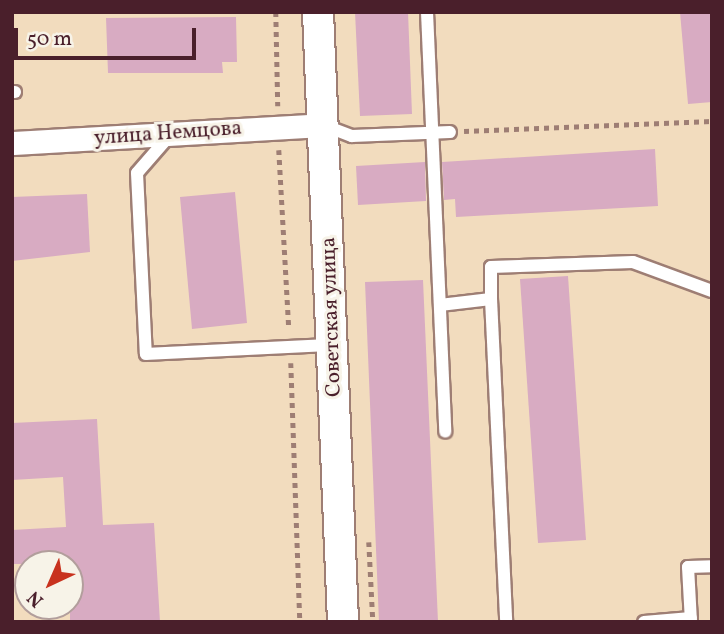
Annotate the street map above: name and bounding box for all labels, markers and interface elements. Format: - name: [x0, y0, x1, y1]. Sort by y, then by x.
- scale bar: [18, 14, 200, 58]
- text: 50 m: [27, 25, 72, 54]
- street label: улица Немцова: [93, 116, 243, 152]
- street label: Советская улица: [317, 236, 347, 398]
- north arrow: [14, 550, 84, 620]
- text: N: [22, 585, 50, 613]

